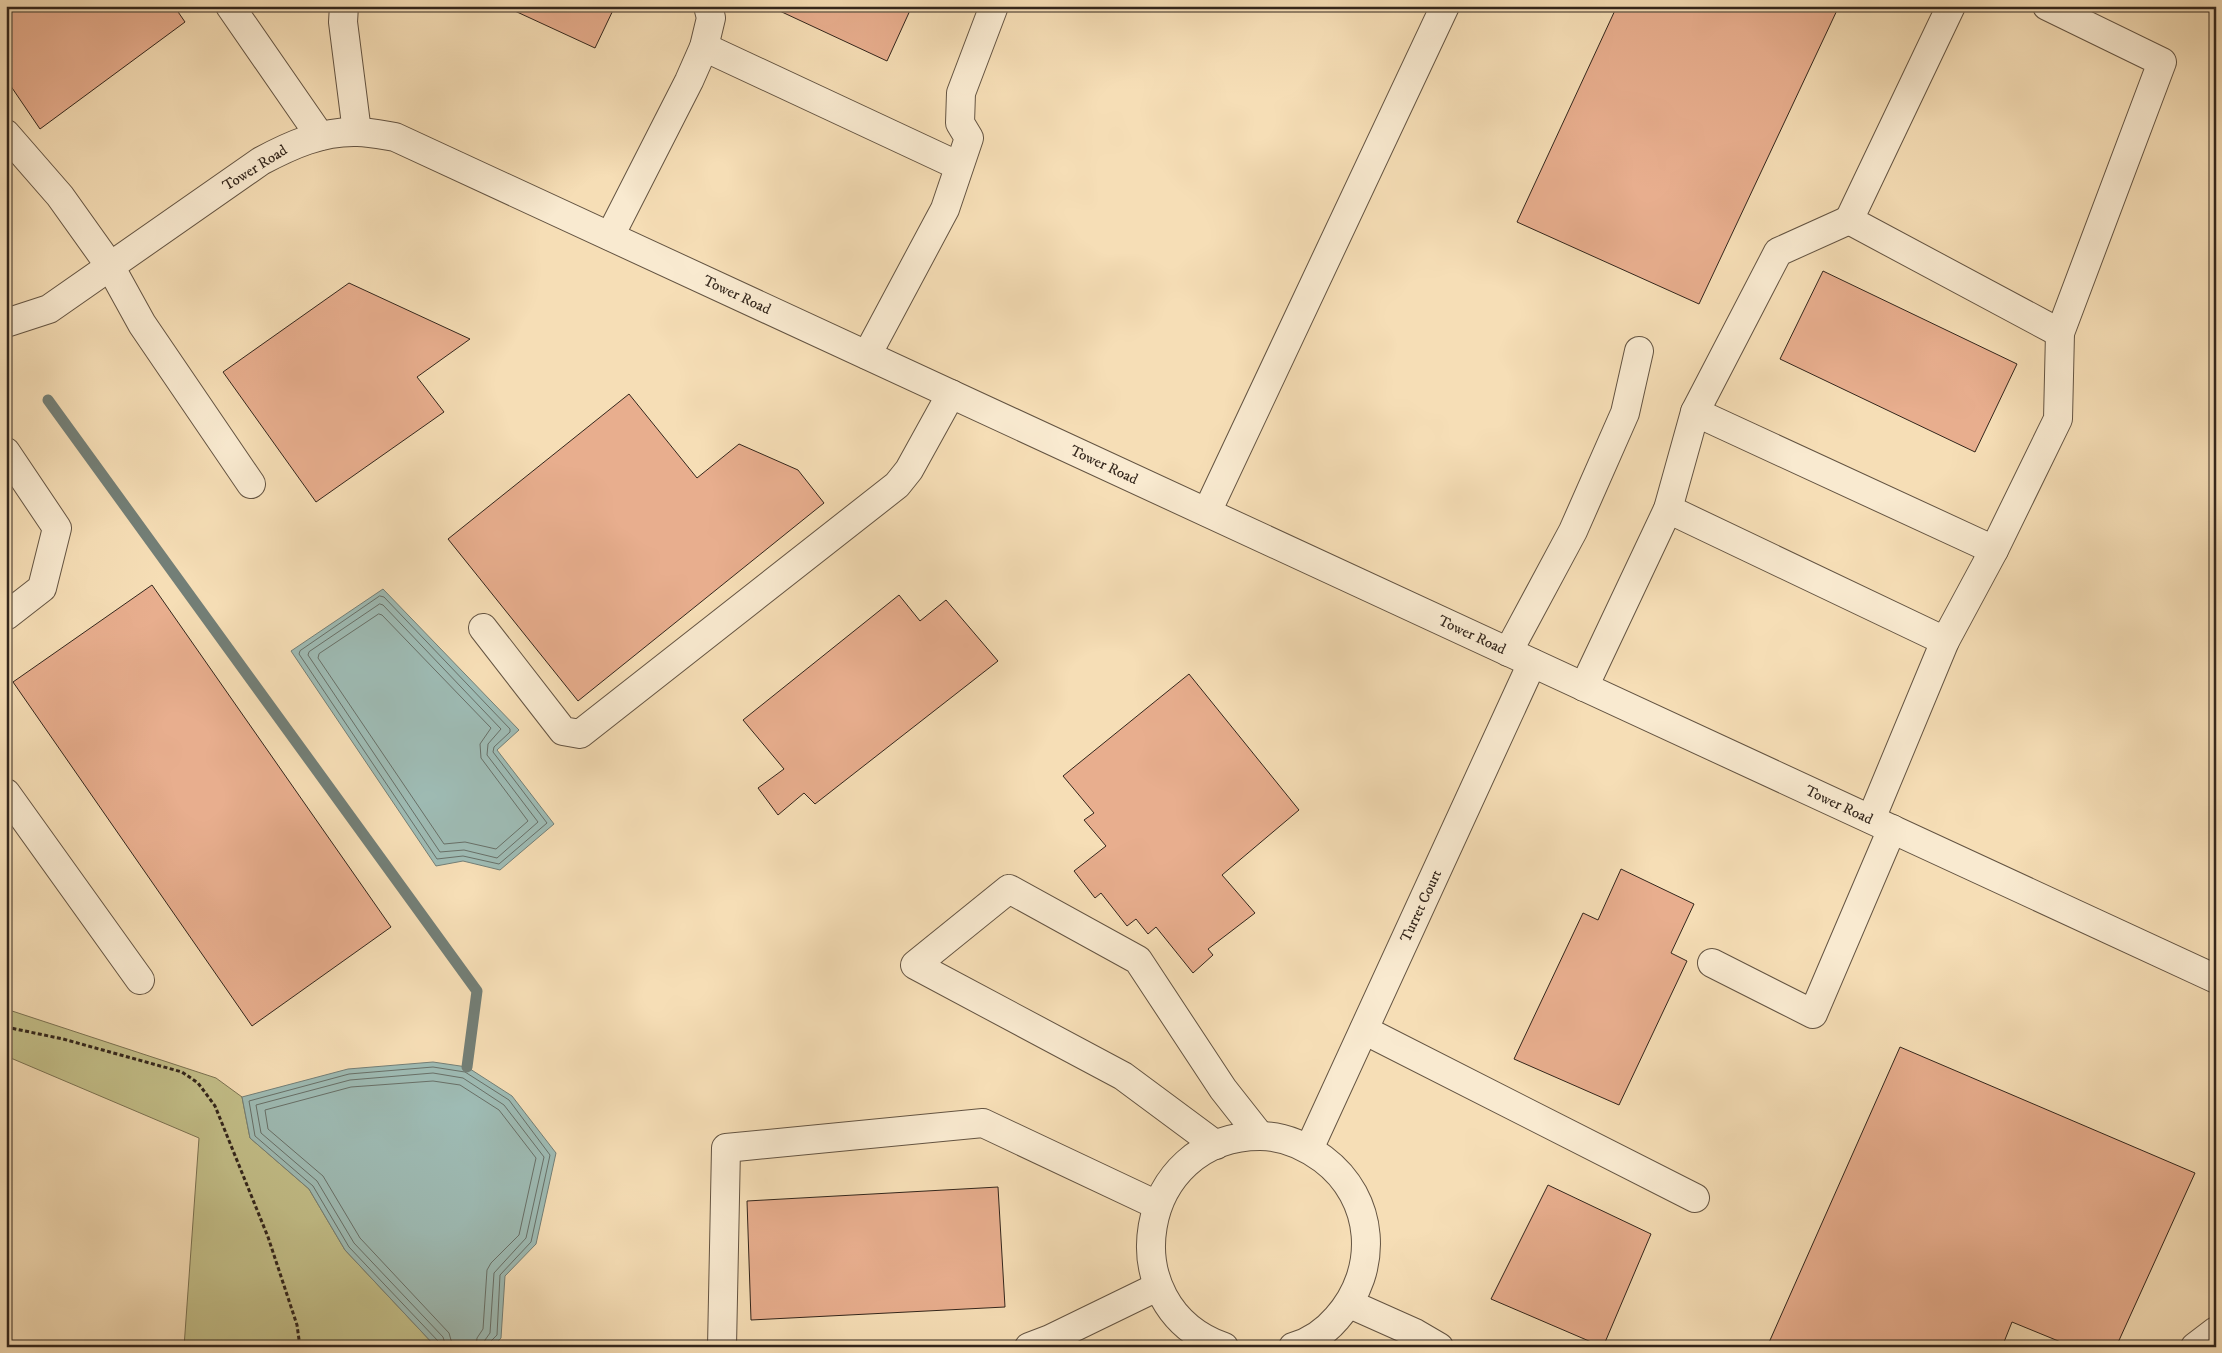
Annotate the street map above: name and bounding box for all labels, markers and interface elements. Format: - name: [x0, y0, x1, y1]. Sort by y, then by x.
- street label: Tower Road: [219, 140, 291, 195]
- street label: Tower Road: [700, 271, 774, 319]
- street label: Tower Road: [1067, 441, 1141, 489]
- street label: Tower Road: [1435, 611, 1509, 659]
- street label: Tower Road: [1802, 781, 1876, 829]
- street label: Turret Court: [1396, 867, 1446, 945]

